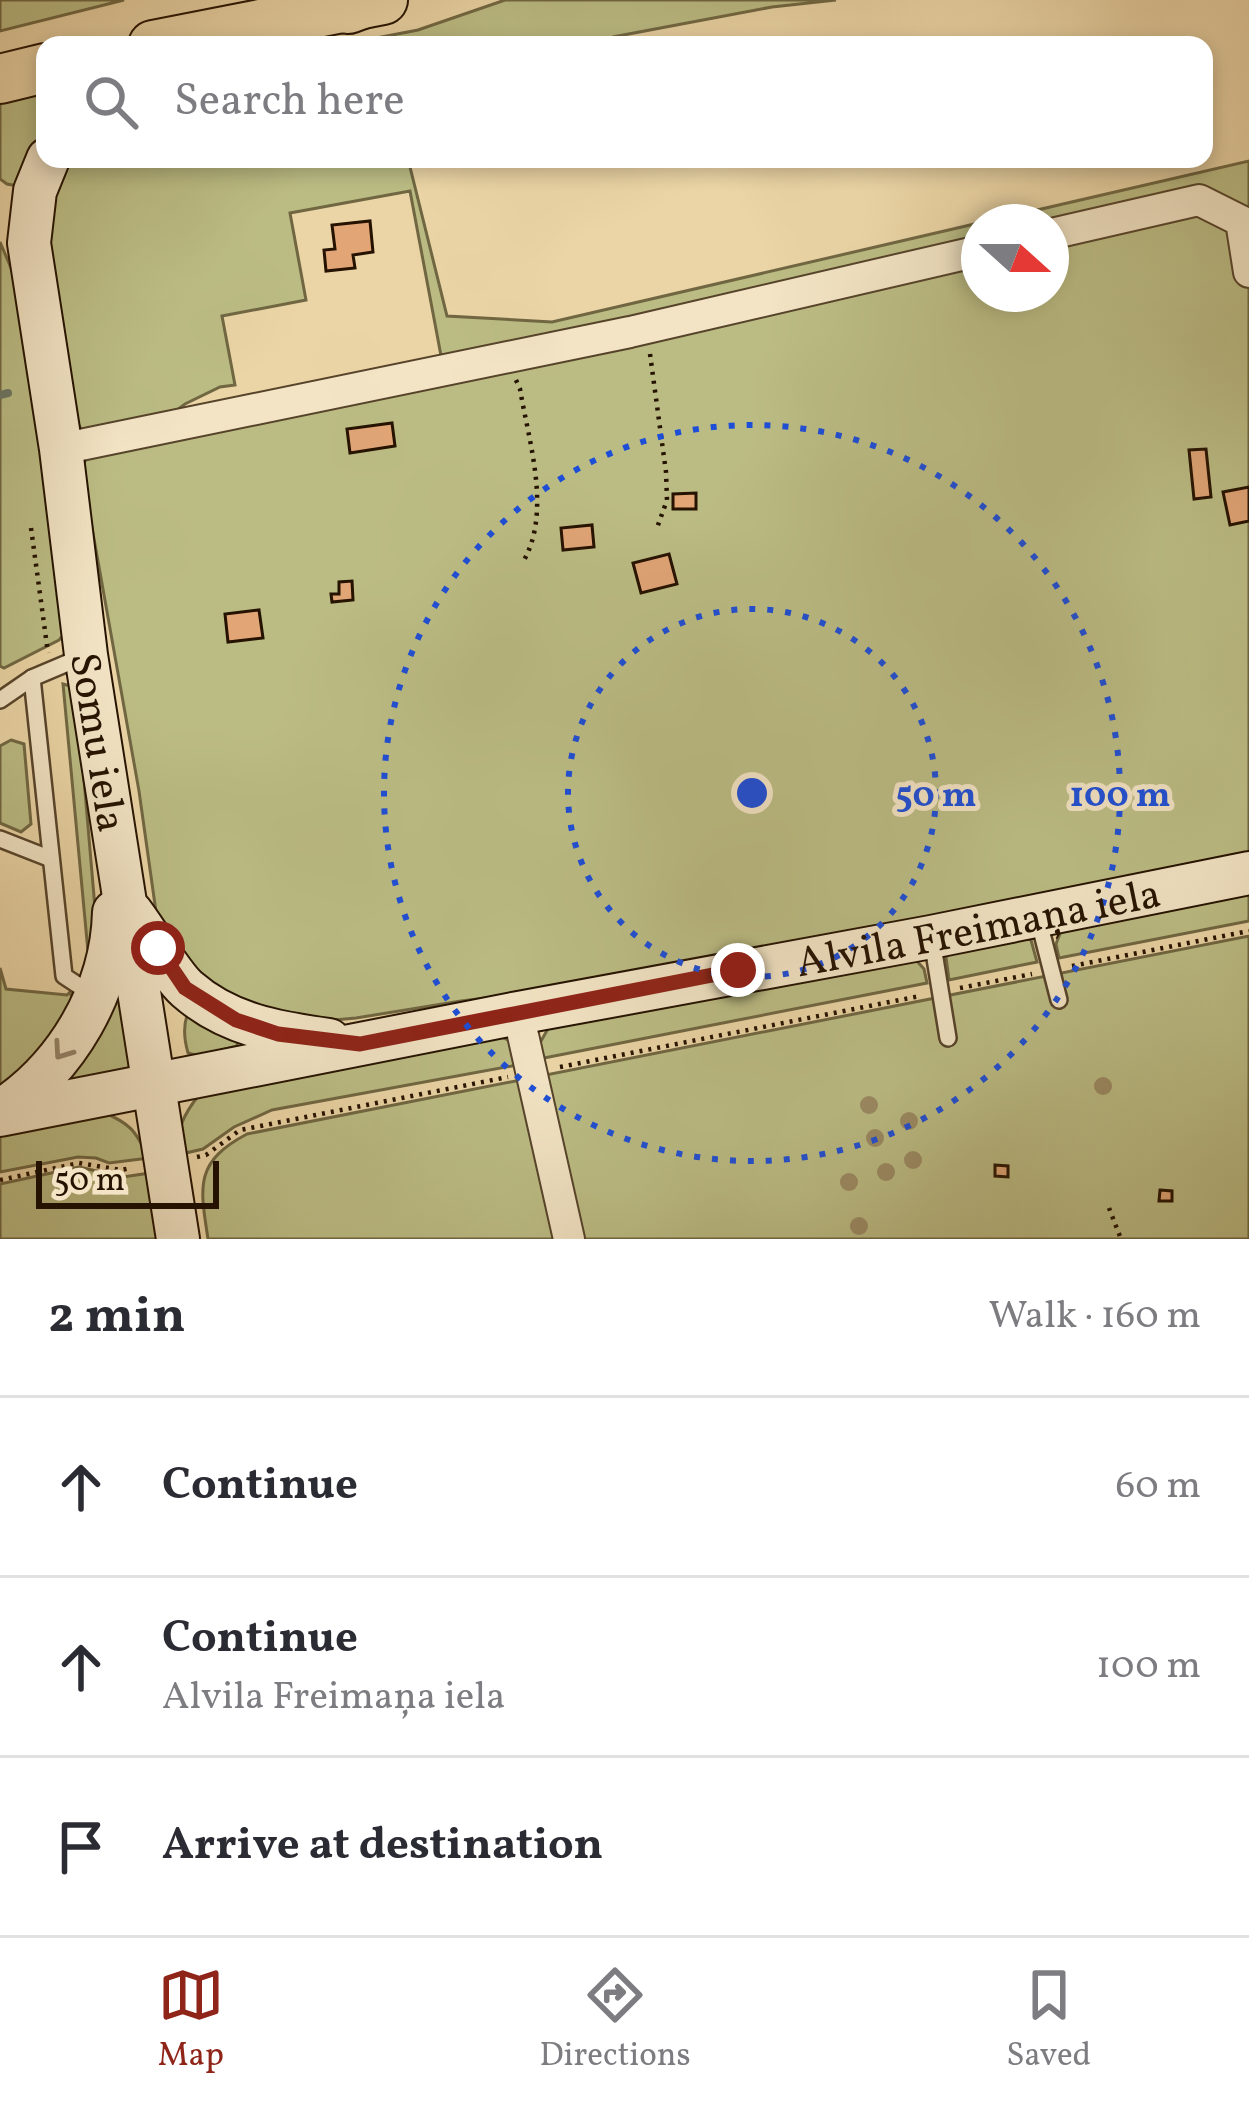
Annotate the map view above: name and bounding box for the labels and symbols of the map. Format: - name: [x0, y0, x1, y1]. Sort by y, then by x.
- north arrow: [961, 204, 1069, 312]
- street label: Somu iela: [52, 649, 138, 837]
- centre of rings: [731, 772, 773, 814]
- text: 50 m: [895, 772, 977, 822]
- text: 100 m: [1069, 772, 1171, 822]
- street label: Alvila Freimaņa iela: [792, 867, 1166, 995]
- route start: [131, 921, 185, 975]
- route end: [711, 943, 765, 997]
- one-way arrow: [55, 1038, 77, 1059]
- scale bar: [36, 1155, 219, 1208]

